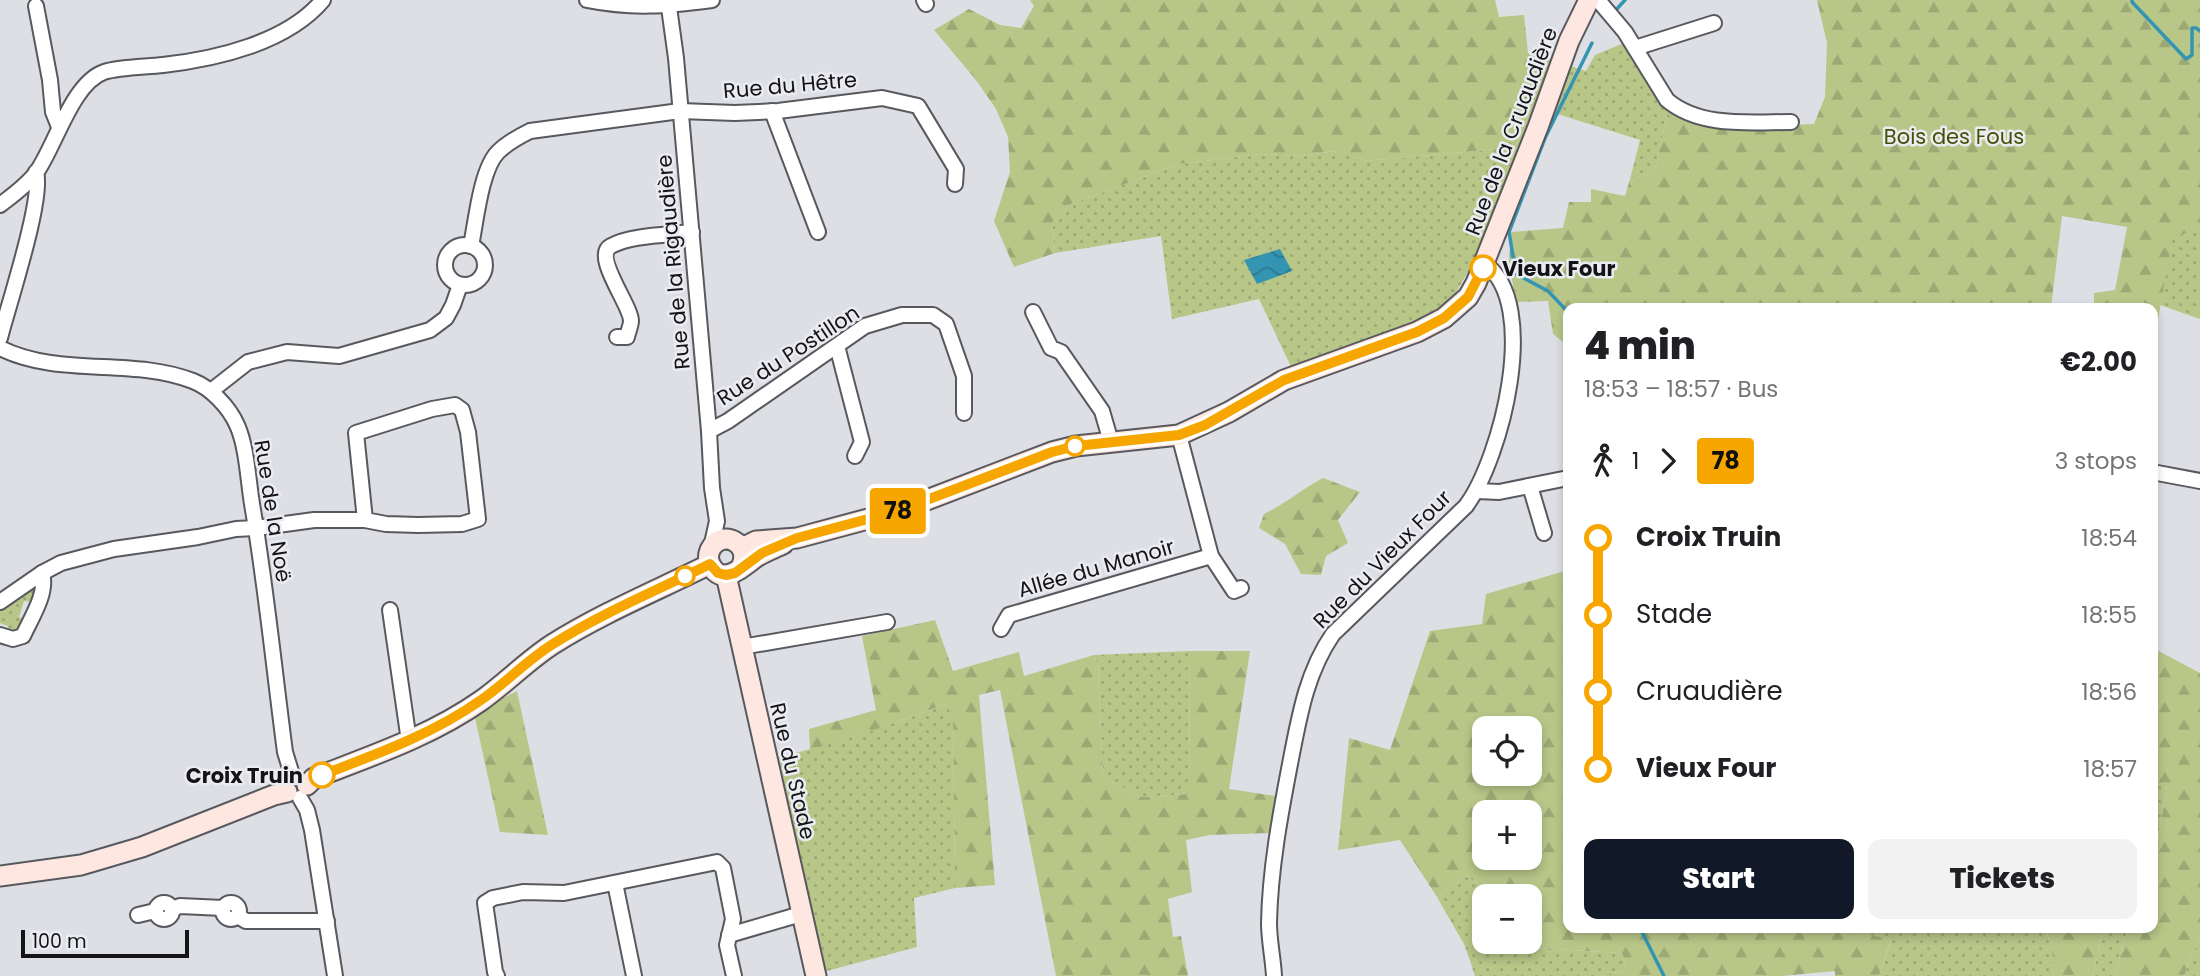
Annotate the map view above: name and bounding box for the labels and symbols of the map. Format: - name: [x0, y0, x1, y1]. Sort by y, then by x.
- street label: Rue de la Cruaudière: [1458, 23, 1564, 239]
- street label: Rue du Hêtre: [722, 65, 858, 105]
- park label: Bois des Fous: [1884, 122, 2024, 151]
- street label: Rue de la Rigaudière: [649, 153, 697, 371]
- place label: Vieux Four: [1502, 254, 1615, 283]
- marker: Vieux Four: [1470, 255, 1496, 281]
- street label: Rue du Postillon: [711, 298, 865, 412]
- unlabelled marker: [1065, 436, 1085, 456]
- street label: Rue de la Noë: [247, 438, 299, 584]
- street label: Rue du Vieux Four: [1306, 483, 1458, 635]
- line badge: 78: [866, 488, 930, 534]
- street label: Allée du Manoir: [1014, 532, 1178, 604]
- unlabelled marker: [675, 566, 695, 586]
- street label: Rue du Stade: [763, 700, 823, 842]
- place label: Croix Truin: [186, 761, 303, 790]
- marker: Croix Truin: [309, 762, 335, 788]
- scale bar: [21, 927, 189, 959]

